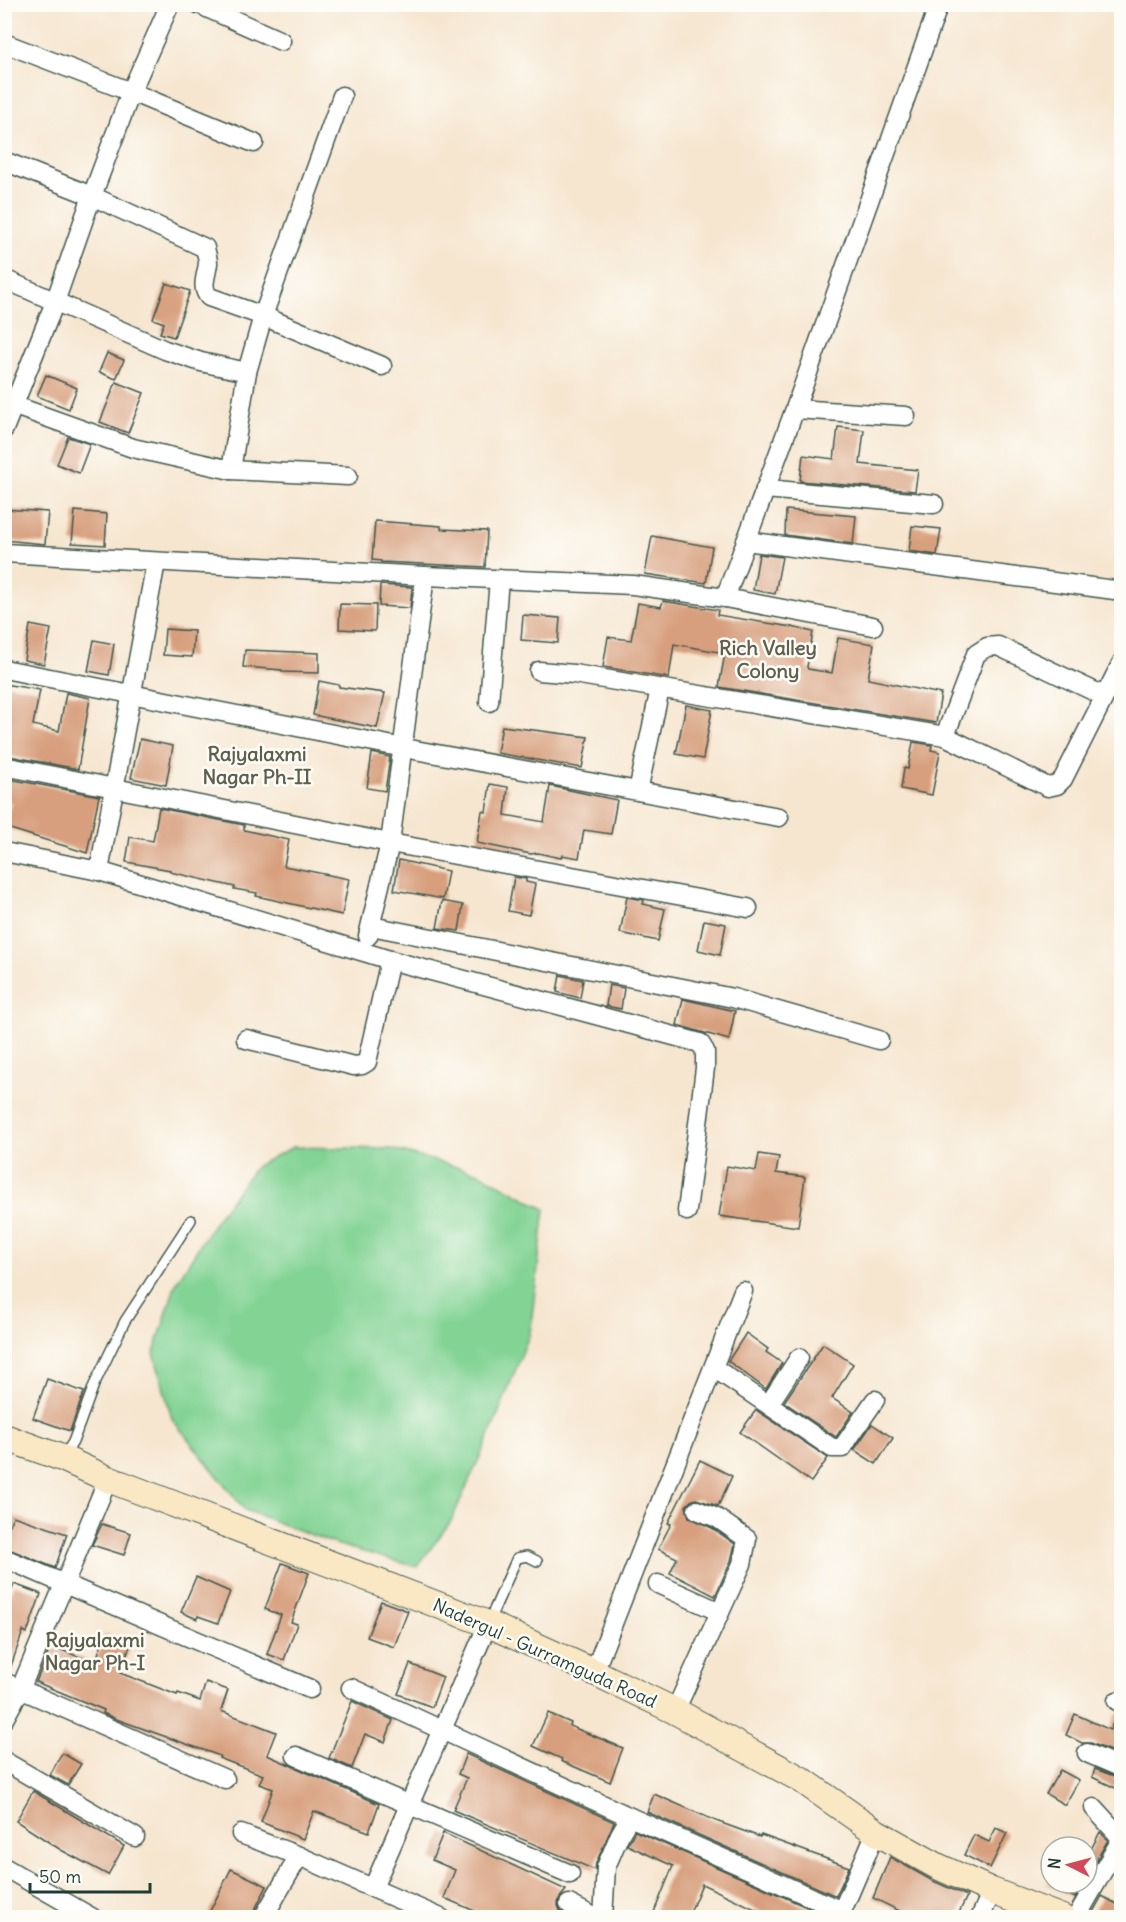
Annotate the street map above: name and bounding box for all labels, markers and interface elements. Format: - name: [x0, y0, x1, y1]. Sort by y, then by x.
- district label: Rich Valley Colony: [719, 635, 817, 683]
- district label: Rajyalaxmi Nagar Ph-II: [202, 741, 312, 789]
- street label: Nadergul - Gurramguda Road: [430, 1593, 661, 1713]
- district label: Rajyalaxmi Nagar Ph-I: [45, 1627, 146, 1675]
- north arrow: [1039, 1835, 1099, 1895]
- scale bar: [30, 1856, 150, 1894]
- text: N: [1044, 1857, 1065, 1870]
- text: 50 m: [39, 1865, 81, 1888]

